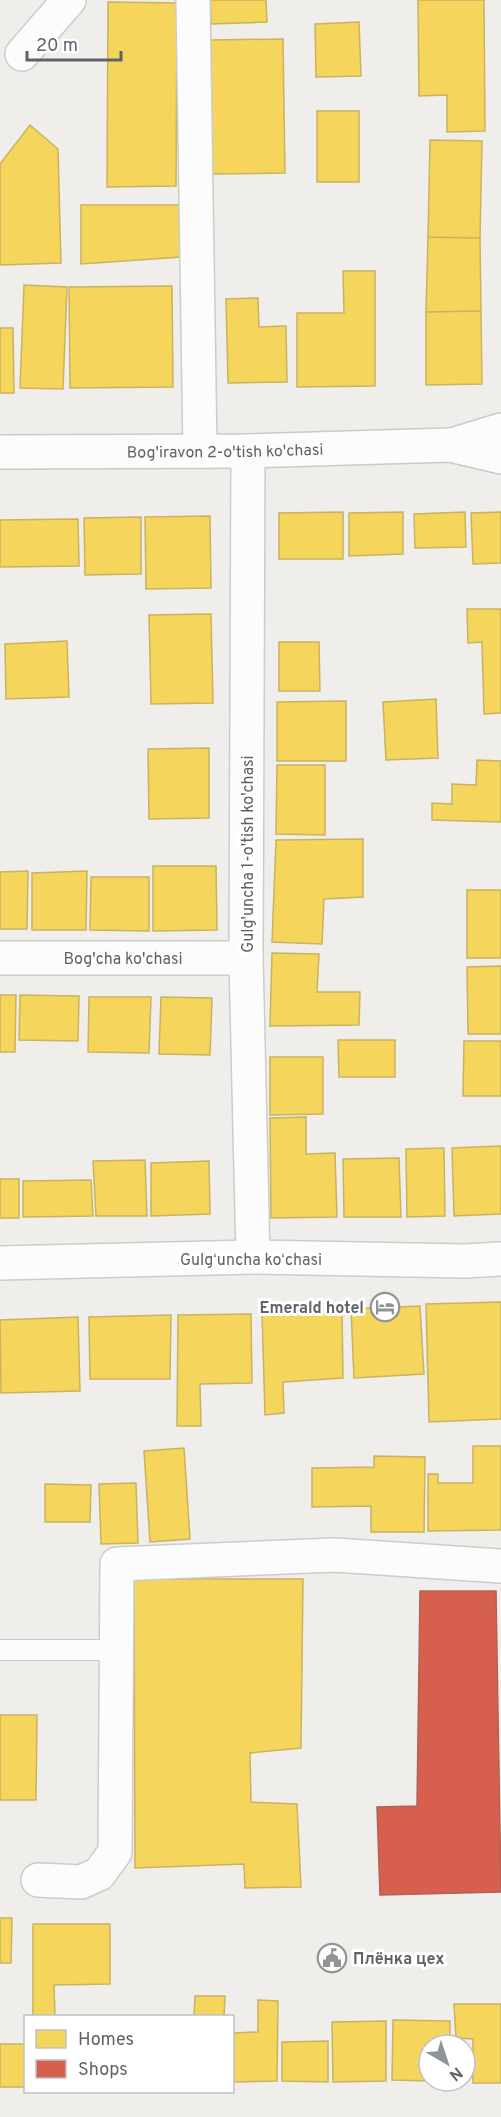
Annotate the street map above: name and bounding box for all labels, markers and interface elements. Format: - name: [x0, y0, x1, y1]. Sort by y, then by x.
- scale bar: [27, 24, 122, 62]
- text: 20 m: [36, 35, 78, 58]
- street label: Bog'iravon 2-o'tish ko'chasi: [127, 441, 324, 463]
- street label: Gulg'uncha 1-o'tish ko'chasi: [239, 755, 259, 953]
- street label: Bog'cha ko'chasi: [63, 950, 183, 970]
- street label: Gulgʻuncha koʻchasi: [180, 1251, 322, 1271]
- hotel icon: Emerald hotel: [369, 1291, 401, 1323]
- place label: Emerald hotel: [260, 1299, 364, 1319]
- public building icon: Плёнка цех: [316, 1942, 348, 1974]
- place label: Плёнка цех: [353, 1950, 445, 1970]
- legend: [24, 2015, 234, 2093]
- text: Homes: [78, 2029, 134, 2052]
- north arrow: [417, 2033, 477, 2093]
- text: Shops: [78, 2059, 128, 2082]
- text: N: [444, 2062, 466, 2084]

